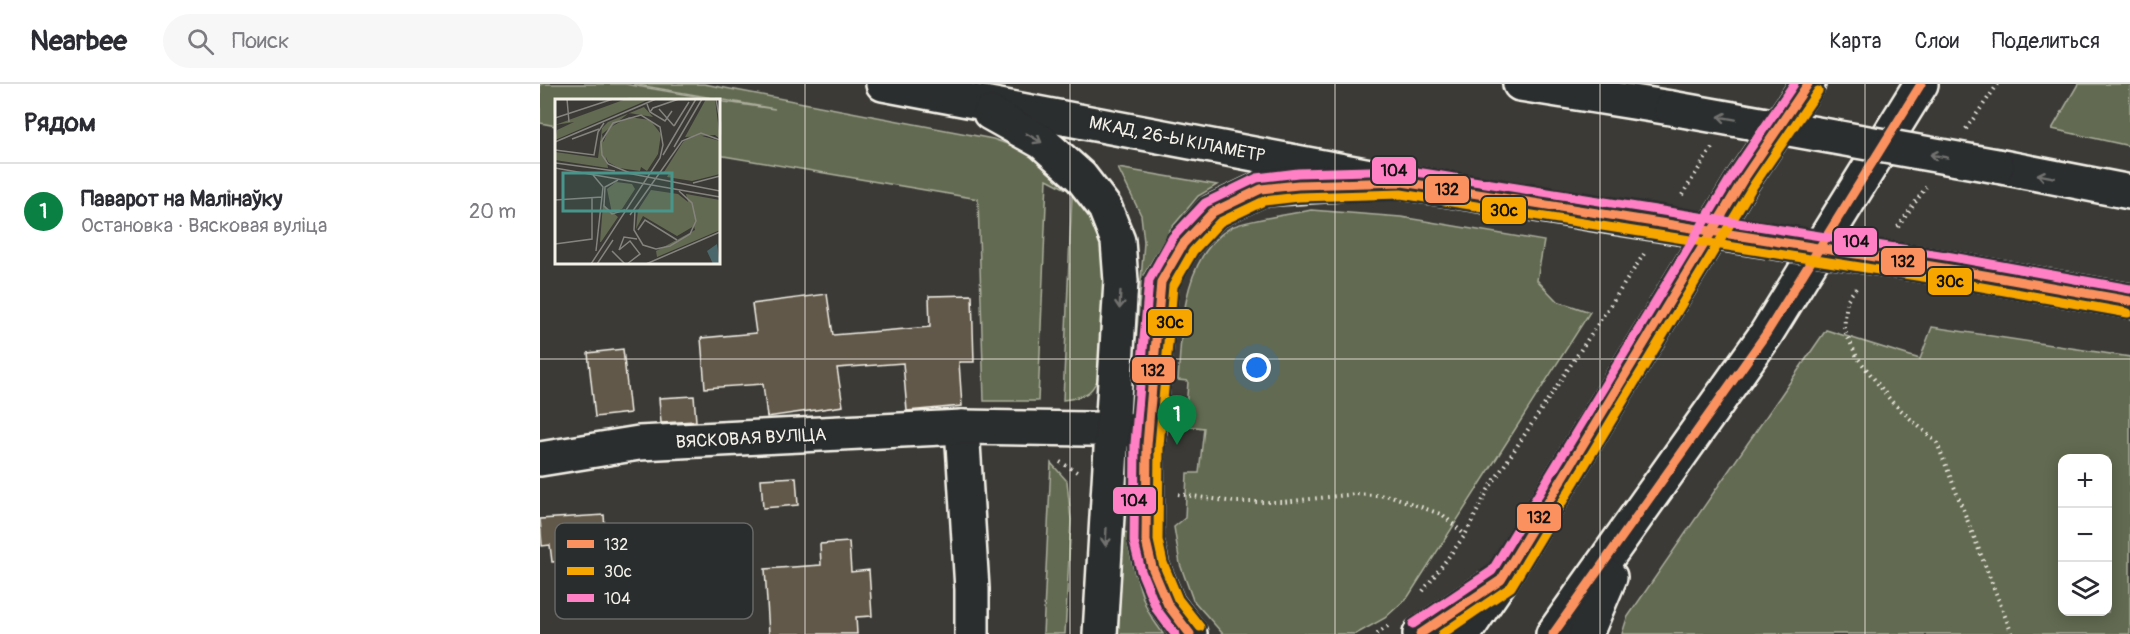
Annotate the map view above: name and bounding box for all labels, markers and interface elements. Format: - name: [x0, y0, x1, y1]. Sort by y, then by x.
- search box: [163, 14, 583, 68]
- text: Nearbee: [30, 24, 127, 59]
- icon: search: [184, 25, 217, 58]
- text: Поиск: [232, 27, 289, 55]
- text: Карта: [1829, 28, 1881, 55]
- text: Слои: [1914, 28, 1959, 55]
- text: Поделиться: [1992, 28, 2100, 55]
- inset map: [555, 99, 720, 264]
- text: Рядом: [24, 107, 96, 139]
- street label: МКАД, 26-Ы КІЛАМЕТР: [1087, 111, 1267, 168]
- one-way arrow: [1717, 112, 1737, 123]
- one-way arrow: [1025, 132, 1042, 144]
- one-way arrow: [1930, 150, 1950, 161]
- line badge: 104: [1371, 156, 1417, 185]
- text: 104: [1381, 161, 1408, 181]
- one-way arrow: [2037, 170, 2056, 181]
- line badge: 132: [1424, 175, 1470, 204]
- text: 132: [1435, 180, 1459, 200]
- text: Паварот на Малінаўку: [81, 185, 282, 213]
- line badge: 30с: [1481, 196, 1527, 225]
- text: 1: [40, 199, 47, 224]
- text: 20 m: [469, 199, 516, 224]
- text: 30с: [1490, 201, 1518, 221]
- text: Остановка · Вясковая вуліца: [81, 213, 327, 238]
- line badge: 104: [1833, 227, 1878, 256]
- text: 104: [1843, 232, 1870, 252]
- line badge: 132: [1880, 247, 1926, 276]
- text: 132: [1891, 252, 1915, 272]
- line badge: 30с: [1927, 267, 1973, 296]
- text: 30с: [1936, 272, 1964, 292]
- one-way arrow: [1114, 290, 1125, 310]
- line badge: 30с: [1147, 308, 1193, 337]
- text: 30с: [1156, 313, 1184, 333]
- your location: [1242, 353, 1271, 382]
- line badge: 132: [1131, 356, 1176, 384]
- text: 132: [1141, 361, 1165, 381]
- pin: 1: [1158, 396, 1196, 445]
- street label: ВЯСКОВАЯ ВУЛІЦА: [675, 423, 827, 454]
- map controls: [2058, 454, 2112, 616]
- button: +: [2058, 454, 2112, 508]
- line badge: 104: [1112, 486, 1157, 515]
- text: 104: [1121, 491, 1148, 511]
- line badge: 132: [1516, 503, 1562, 532]
- text: 132: [1527, 508, 1551, 528]
- button: −: [2058, 508, 2112, 562]
- legend: [555, 523, 753, 619]
- one-way arrow: [1100, 526, 1111, 546]
- text: 132: [604, 535, 628, 555]
- text: 30с: [604, 562, 632, 582]
- button: layers: [2058, 562, 2112, 616]
- text: 104: [604, 589, 630, 609]

